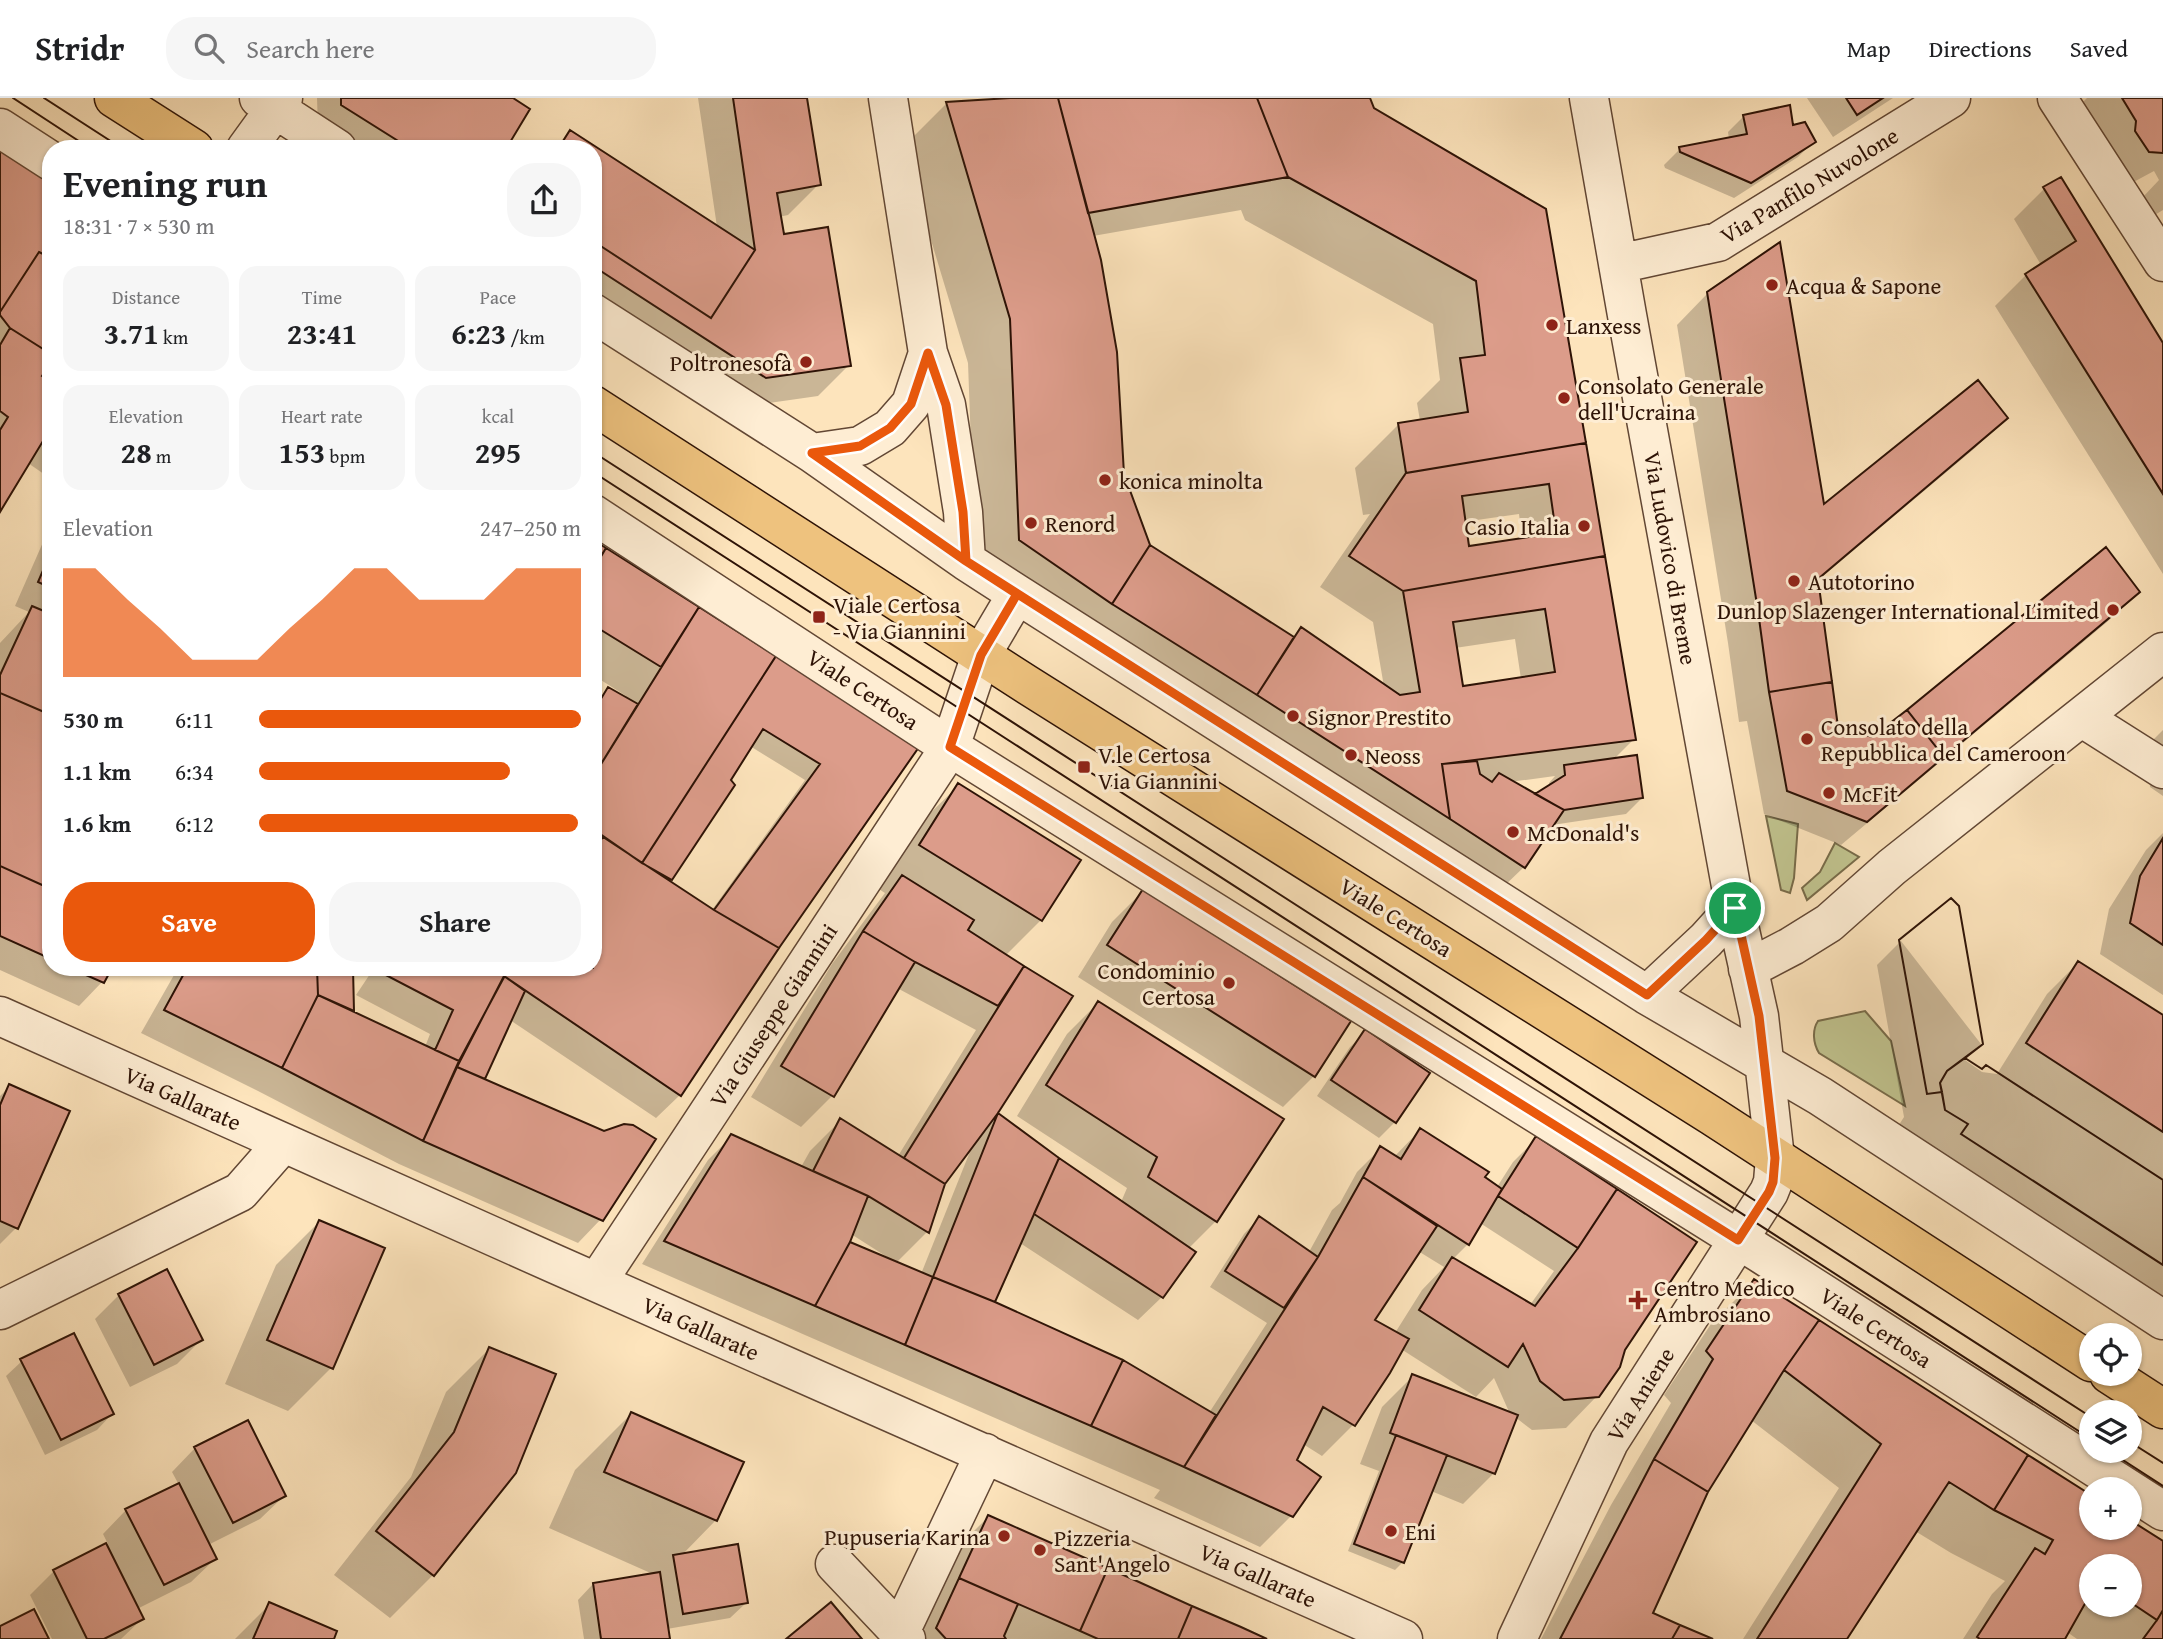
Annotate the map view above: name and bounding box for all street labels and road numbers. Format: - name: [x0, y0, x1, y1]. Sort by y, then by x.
- street label: Via Panfilo Nuvolone: [1714, 119, 1904, 251]
- street label: Via Ludovico di Breme: [1636, 449, 1706, 667]
- street label: Viale Certosa: [801, 640, 925, 738]
- street label: Viale Certosa: [1333, 869, 1459, 965]
- street label: Via Giuseppe Giannini: [701, 917, 845, 1113]
- street label: Via Gallarate: [119, 1058, 247, 1138]
- street label: Viale Certosa: [1814, 1278, 1938, 1376]
- street label: Via Gallarate: [637, 1288, 765, 1368]
- street label: Via Aniene: [1598, 1341, 1682, 1447]
- street label: Via Gallarate: [1194, 1535, 1322, 1615]

